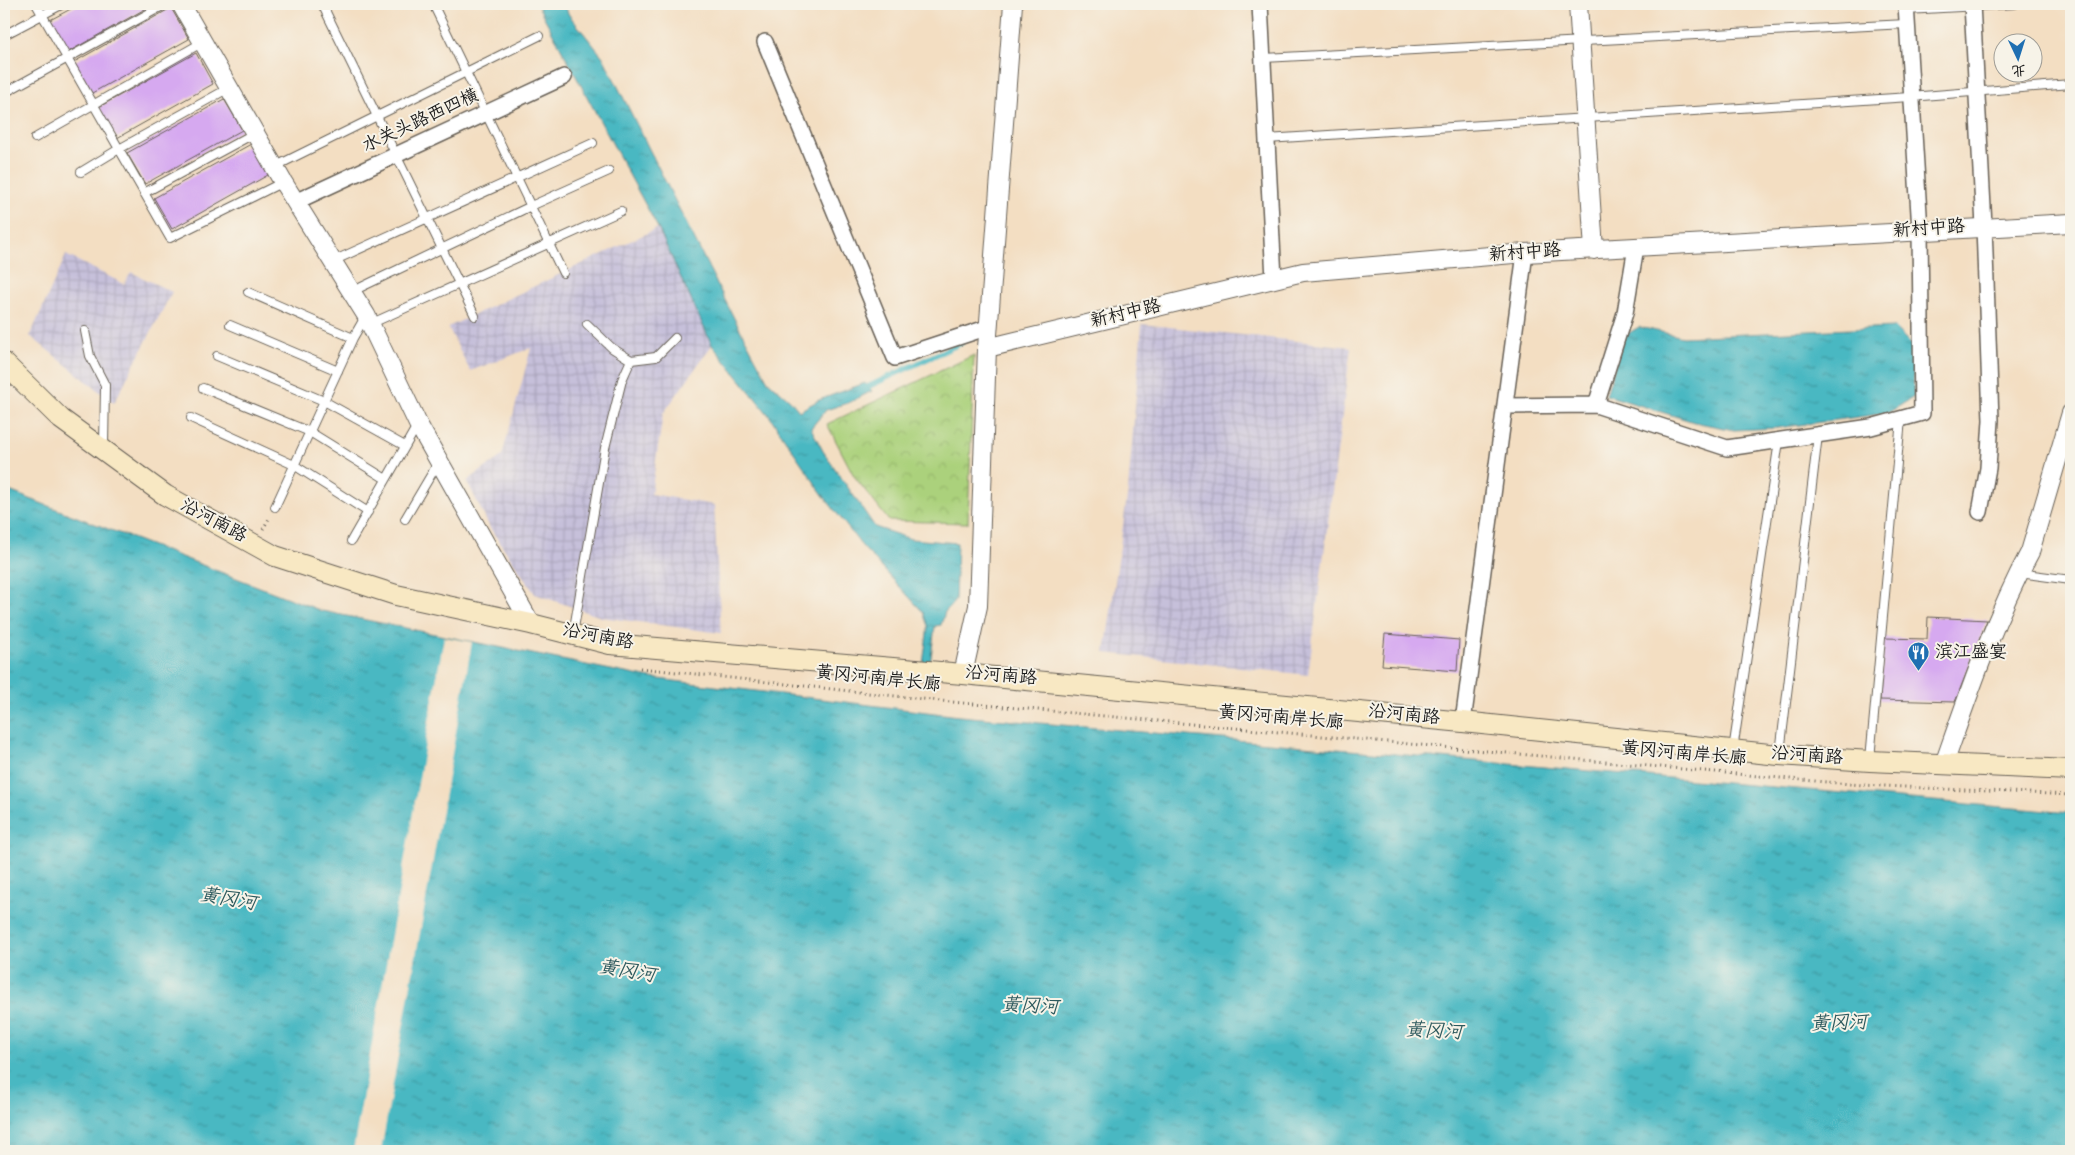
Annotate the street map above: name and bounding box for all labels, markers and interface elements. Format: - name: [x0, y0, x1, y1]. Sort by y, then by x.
- north arrow: [1992, 32, 2042, 82]
- text: 北: [2011, 59, 2026, 79]
- street label: 水关头路西四横: [359, 84, 483, 160]
- street label: 新村中路: [1892, 215, 1966, 245]
- street label: 新村中路: [1488, 239, 1562, 269]
- street label: 新村中路: [1088, 295, 1164, 335]
- street label: 沿河南路: [175, 494, 251, 550]
- street label: 沿河南路: [560, 619, 636, 657]
- restaurant icon: 滨江盛宴: [1907, 641, 1931, 672]
- place label: 滨江盛宴: [1935, 641, 2007, 666]
- street label: 黄冈河南岸长廊: [814, 661, 942, 699]
- street label: 沿河南路: [964, 661, 1038, 693]
- street label: 沿河南路: [1367, 700, 1441, 732]
- street label: 黄冈河南岸长廊: [1217, 701, 1345, 737]
- street label: 黄冈河南岸长廊: [1620, 737, 1748, 773]
- street label: 沿河南路: [1770, 742, 1844, 772]
- water label: 黄冈河: [198, 883, 261, 920]
- water label: 黄冈河: [597, 955, 660, 992]
- water label: 黄冈河: [1001, 993, 1062, 1023]
- water label: 黄冈河: [1810, 1010, 1871, 1039]
- water label: 黄冈河: [1405, 1018, 1466, 1048]

